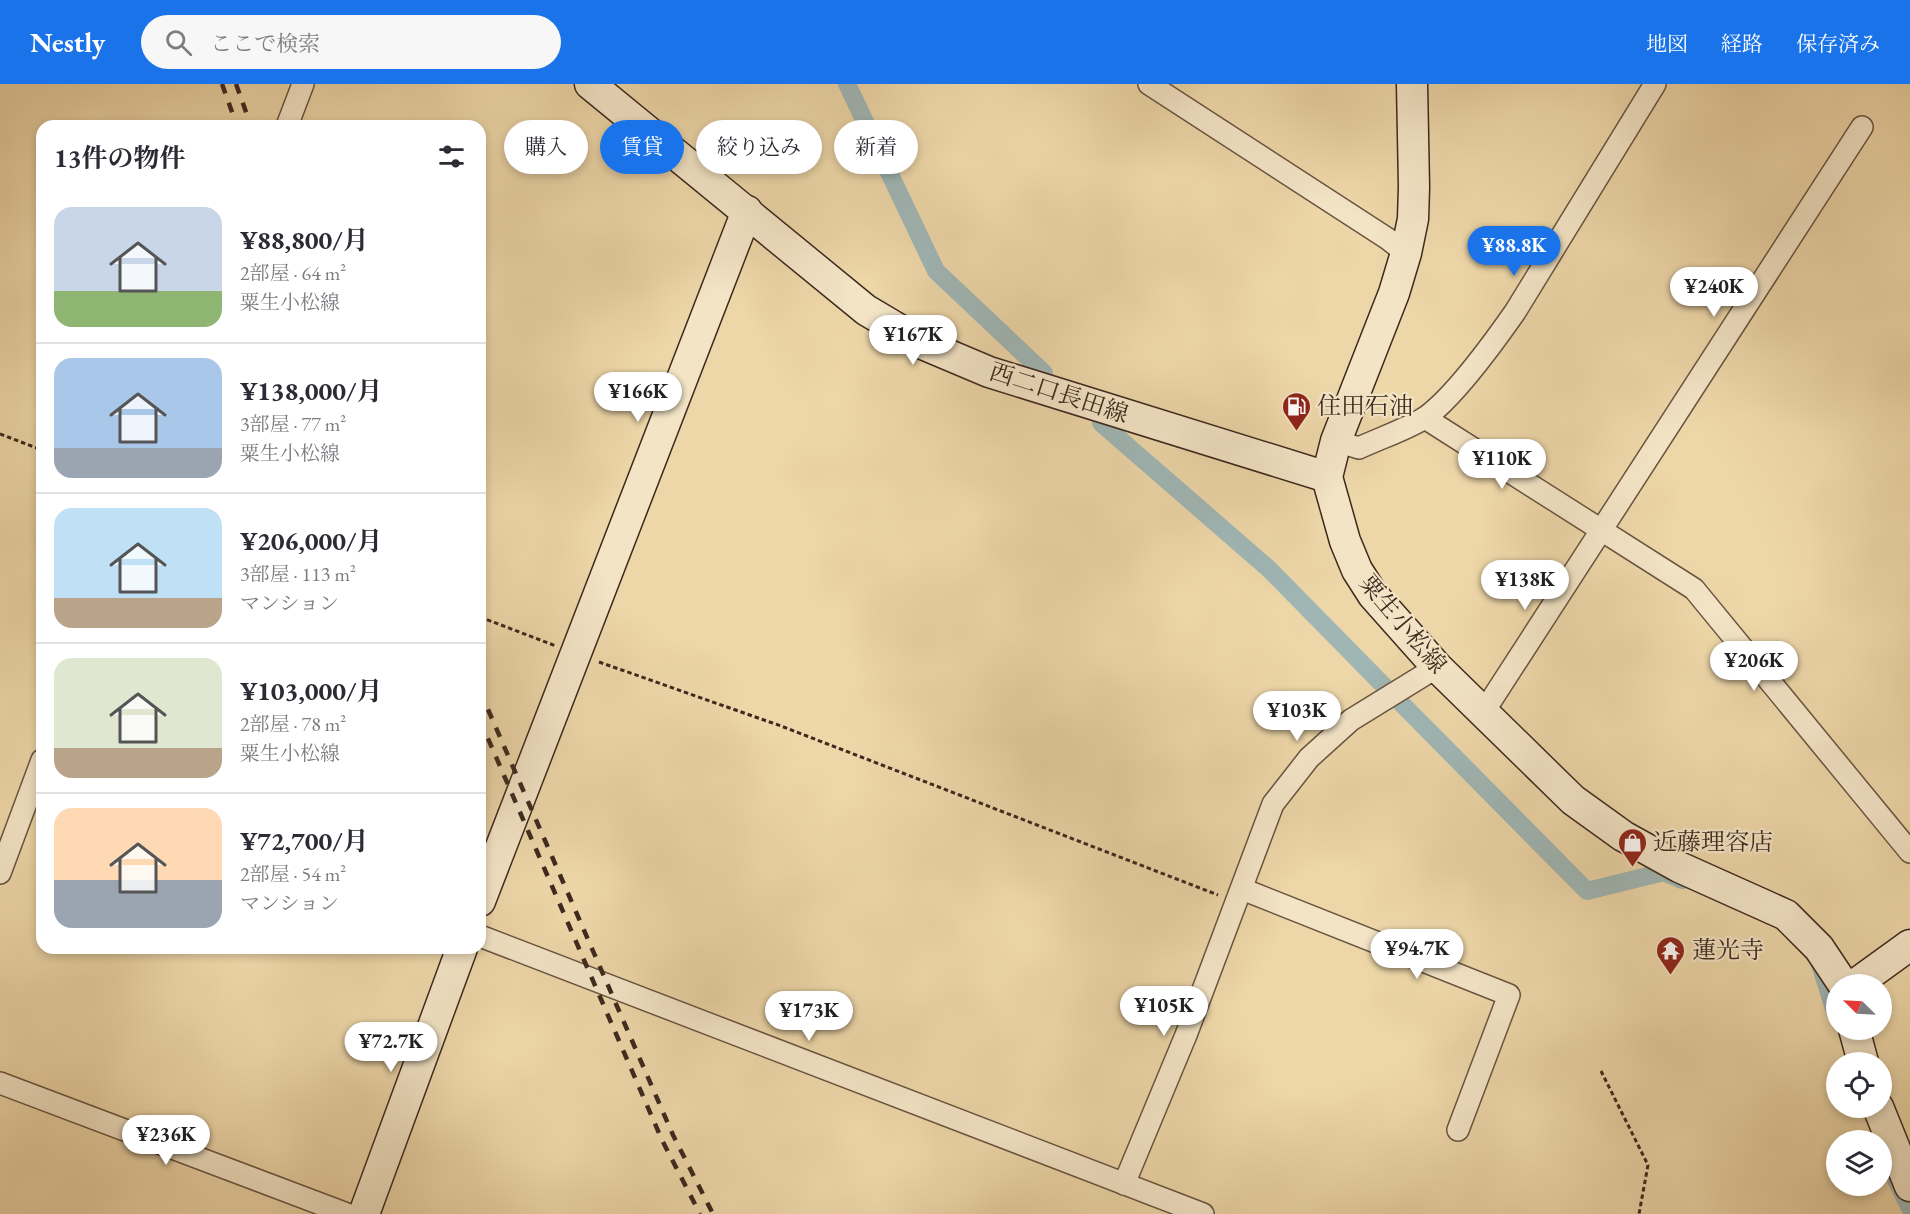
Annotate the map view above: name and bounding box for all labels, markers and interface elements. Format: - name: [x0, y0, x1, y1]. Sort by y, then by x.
- search box: [141, 15, 561, 69]
- text: Nestly: [30, 24, 105, 60]
- icon: search: [162, 26, 195, 59]
- text: ここで検索: [210, 29, 320, 58]
- text: 地図: [1646, 30, 1688, 57]
- text: 経路: [1721, 30, 1763, 57]
- text: 保存済み: [1796, 30, 1880, 57]
- chip: 購入: [504, 120, 588, 174]
- chip: 賃貸: [600, 120, 684, 174]
- chip: 絞り込み: [696, 120, 822, 174]
- chip: 新着: [834, 120, 918, 174]
- icon: filters: [435, 140, 468, 173]
- text: 13件の物件: [54, 141, 186, 175]
- text: ¥88,800/月: [240, 223, 369, 257]
- pin: ¥88.8K: [1465, 226, 1563, 277]
- icon: home: [102, 231, 174, 303]
- text: ¥88.8K: [1482, 232, 1547, 258]
- text: 2部屋 · 64 m²: [240, 260, 346, 286]
- pin: ¥240K: [1672, 267, 1756, 318]
- text: ¥240K: [1684, 273, 1744, 299]
- text: 粟生小松線: [240, 289, 340, 315]
- pin: ¥167K: [871, 315, 955, 366]
- text: ¥167K: [883, 321, 943, 347]
- street label: 西二口長田線: [986, 356, 1132, 430]
- pin: ¥166K: [596, 372, 680, 423]
- text: ¥138,000/月: [240, 374, 382, 408]
- text: ¥166K: [608, 378, 668, 404]
- icon: home: [102, 382, 174, 454]
- fuel station icon: 住田石油: [1280, 390, 1312, 432]
- place label: 住田石油: [1317, 390, 1413, 421]
- text: 3部屋 · 77 m²: [240, 411, 346, 437]
- pin: ¥110K: [1460, 439, 1544, 490]
- text: 粟生小松線: [240, 440, 340, 466]
- text: ¥110K: [1472, 445, 1532, 471]
- text: ¥206,000/月: [240, 524, 382, 558]
- icon: home: [102, 532, 174, 604]
- pin: ¥138K: [1483, 560, 1567, 611]
- text: 3部屋 · 113 m²: [240, 561, 356, 587]
- text: ¥138K: [1495, 566, 1555, 592]
- street label: 粟生小松線: [1353, 568, 1454, 680]
- text: マンション: [240, 590, 339, 616]
- pin: ¥206K: [1712, 641, 1796, 692]
- text: ¥206K: [1724, 647, 1784, 673]
- text: ¥103,000/月: [240, 674, 382, 708]
- icon: home: [102, 682, 174, 754]
- pin: ¥103K: [1255, 691, 1339, 742]
- text: ¥103K: [1267, 697, 1327, 723]
- text: 2部屋 · 78 m²: [240, 711, 346, 737]
- text: 粟生小松線: [240, 740, 340, 766]
- text: ¥72,700/月: [240, 824, 369, 858]
- shop icon: 近藤理容店: [1616, 826, 1648, 868]
- place label: 近藤理容店: [1653, 826, 1773, 857]
- icon: home: [102, 832, 174, 904]
- text: 2部屋 · 54 m²: [240, 861, 346, 887]
- text: マンション: [240, 890, 339, 916]
- pin: ¥94.7K: [1368, 929, 1466, 980]
- temple icon: 蓮光寺: [1655, 934, 1687, 976]
- place label: 蓮光寺: [1692, 934, 1764, 965]
- text: ¥94.7K: [1385, 935, 1450, 961]
- north arrow: [1826, 974, 1892, 1040]
- map controls: [1826, 974, 1892, 1196]
- pin: ¥105K: [1122, 986, 1206, 1037]
- pin: ¥173K: [767, 991, 851, 1042]
- text: ¥105K: [1134, 992, 1194, 1018]
- text: ¥173K: [779, 997, 839, 1023]
- pin: ¥72.7K: [342, 1022, 440, 1073]
- text: ¥72.7K: [359, 1028, 424, 1054]
- button: locate: [1826, 1052, 1892, 1118]
- pin: ¥236K: [124, 1115, 208, 1166]
- text: ¥236K: [136, 1121, 196, 1147]
- button: layers: [1826, 1130, 1892, 1196]

